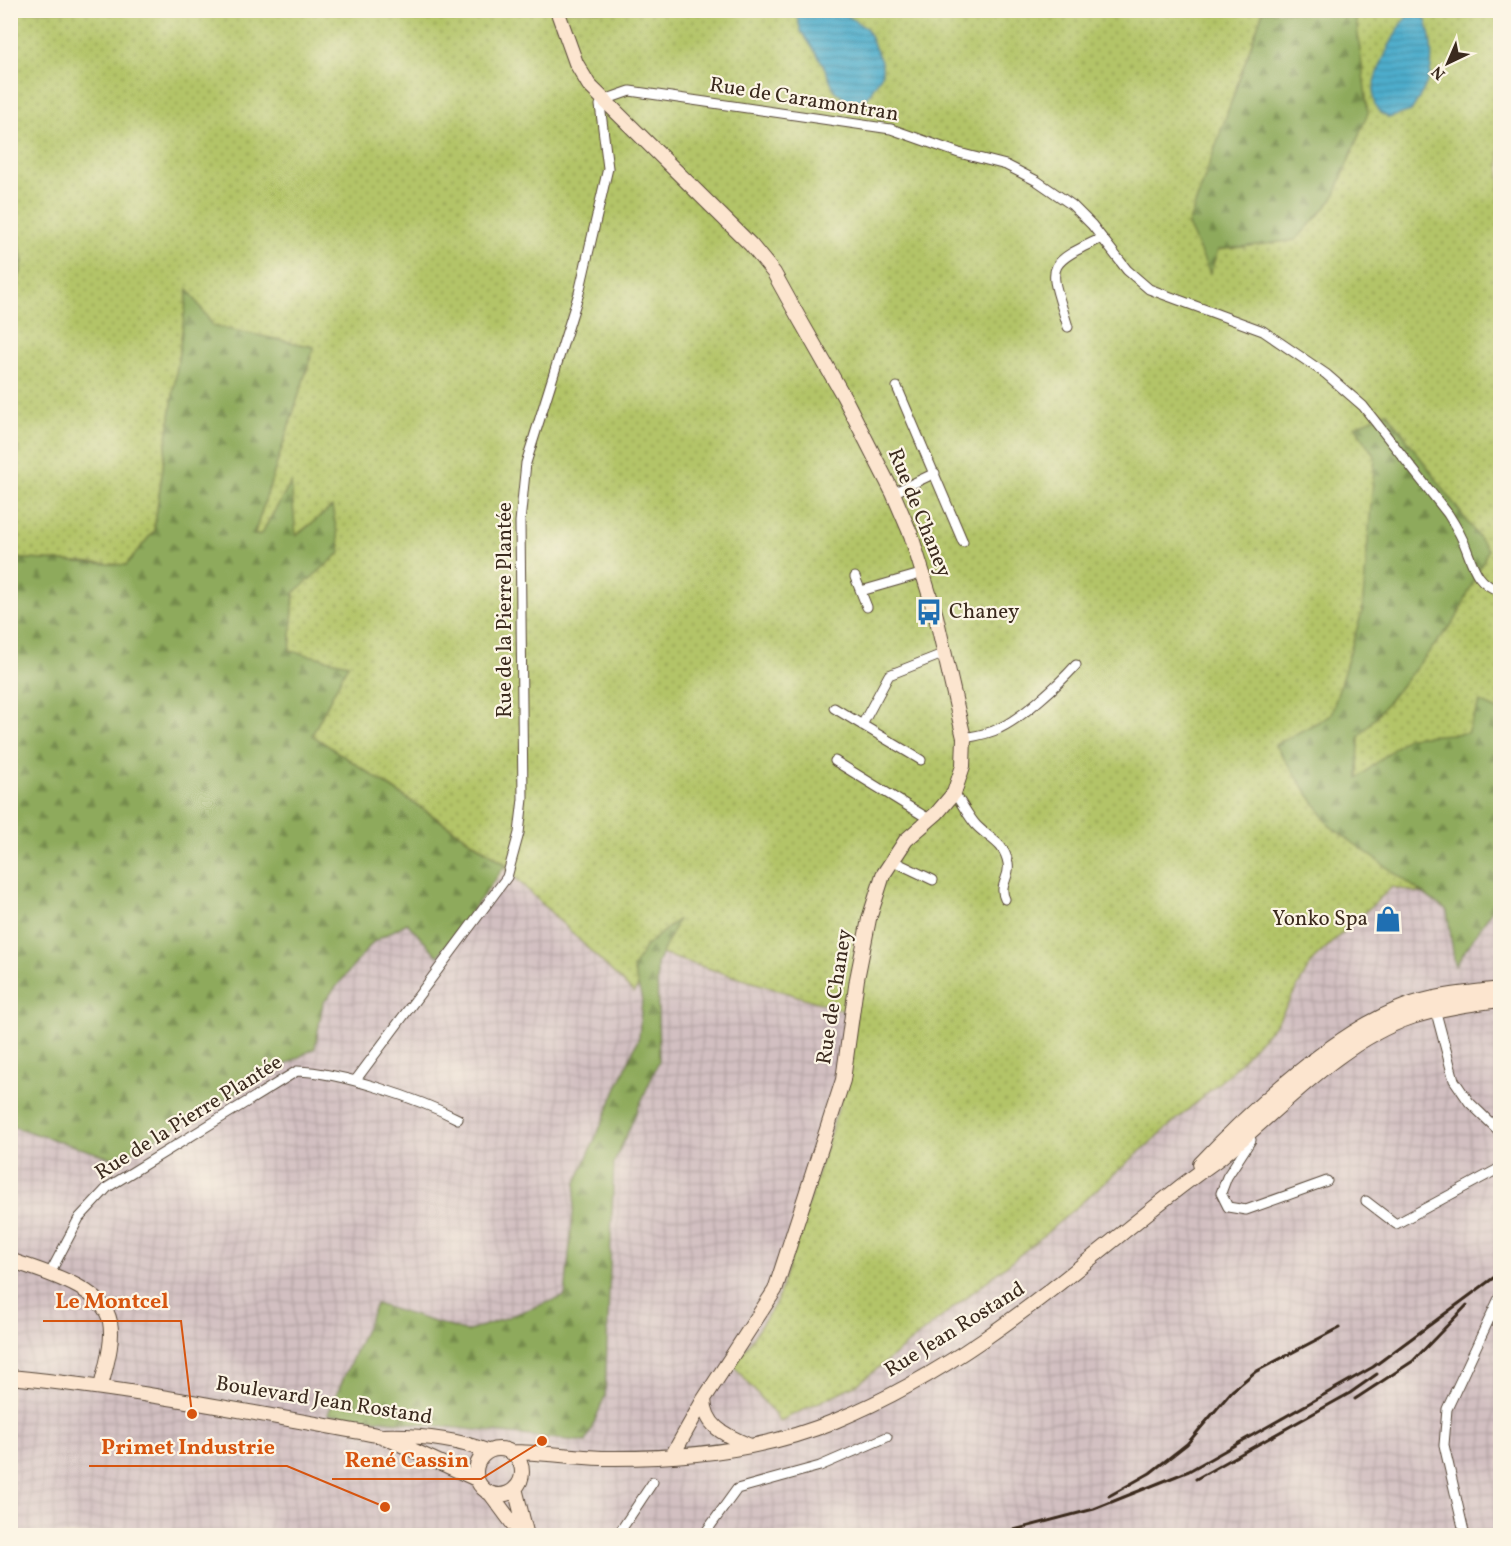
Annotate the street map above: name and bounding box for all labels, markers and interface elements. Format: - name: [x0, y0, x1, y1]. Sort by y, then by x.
- north arrow: [1418, 33, 1478, 93]
- text: N: [1427, 60, 1451, 84]
- street label: Rue de Caramontran: [707, 71, 901, 129]
- street label: Rue de Chaney: [880, 444, 958, 582]
- street label: Rue de la Pierre Plantée: [491, 502, 520, 718]
- bus stop icon: Chaney: [914, 597, 944, 627]
- place label: Chaney: [949, 598, 1020, 627]
- shop icon: Yonko Spa: [1373, 904, 1403, 934]
- place label: Yonko Spa: [1272, 905, 1368, 934]
- street label: Rue de Chaney: [810, 927, 860, 1067]
- street label: Rue de la Pierre Plantée: [90, 1048, 288, 1188]
- street label: Rue Jean Rostand: [879, 1275, 1031, 1385]
- callout: Le Montcel: [43, 1281, 181, 1321]
- text: Le Montcel: [55, 1287, 169, 1318]
- street label: Boulevard Jean Rostand: [214, 1370, 434, 1432]
- callout: Primet Industrie: [89, 1426, 287, 1466]
- text: Primet Industrie: [101, 1433, 275, 1464]
- callout: René Cassin: [332, 1439, 481, 1479]
- text: René Cassin: [345, 1446, 469, 1477]

